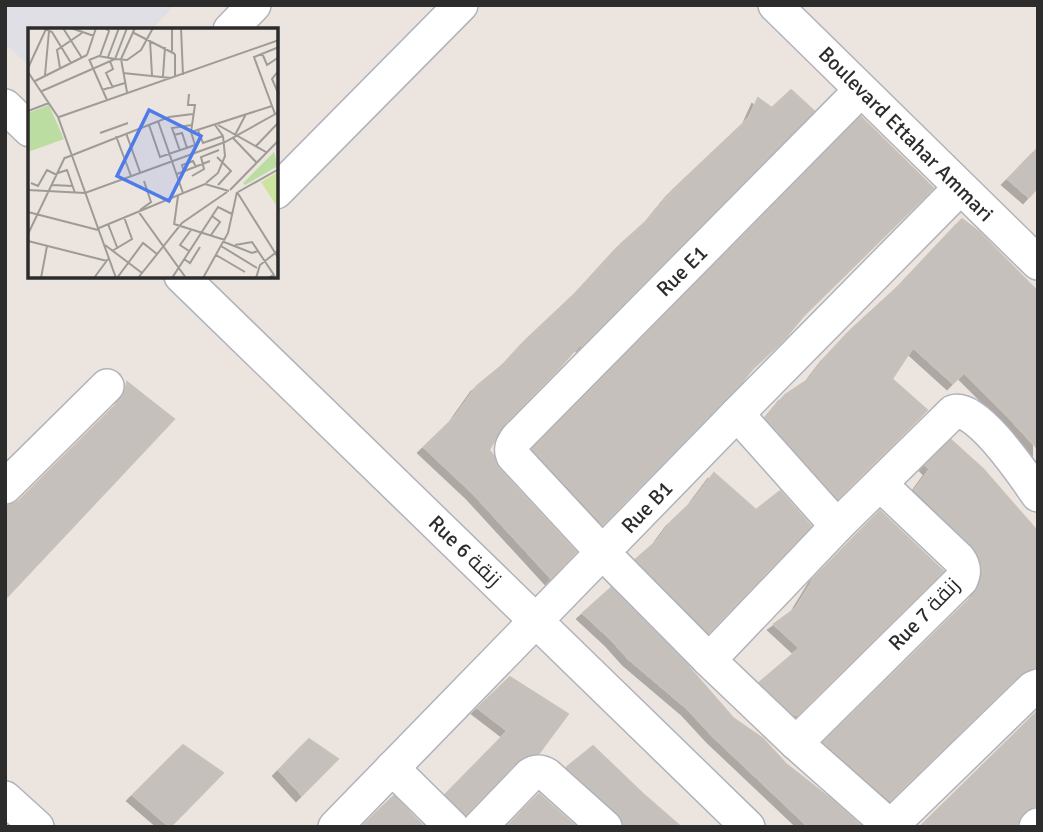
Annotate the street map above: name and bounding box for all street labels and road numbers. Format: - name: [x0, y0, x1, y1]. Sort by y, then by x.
- street label: Boulevard Ettahar Ammari: [813, 41, 999, 227]
- street label: Rue E1: [651, 240, 713, 302]
- street label: Rue B1: [616, 475, 678, 539]
- street label: Rue 6 زنقة: [423, 510, 507, 592]
- street label: Rue 7 زنقة: [883, 572, 965, 656]

